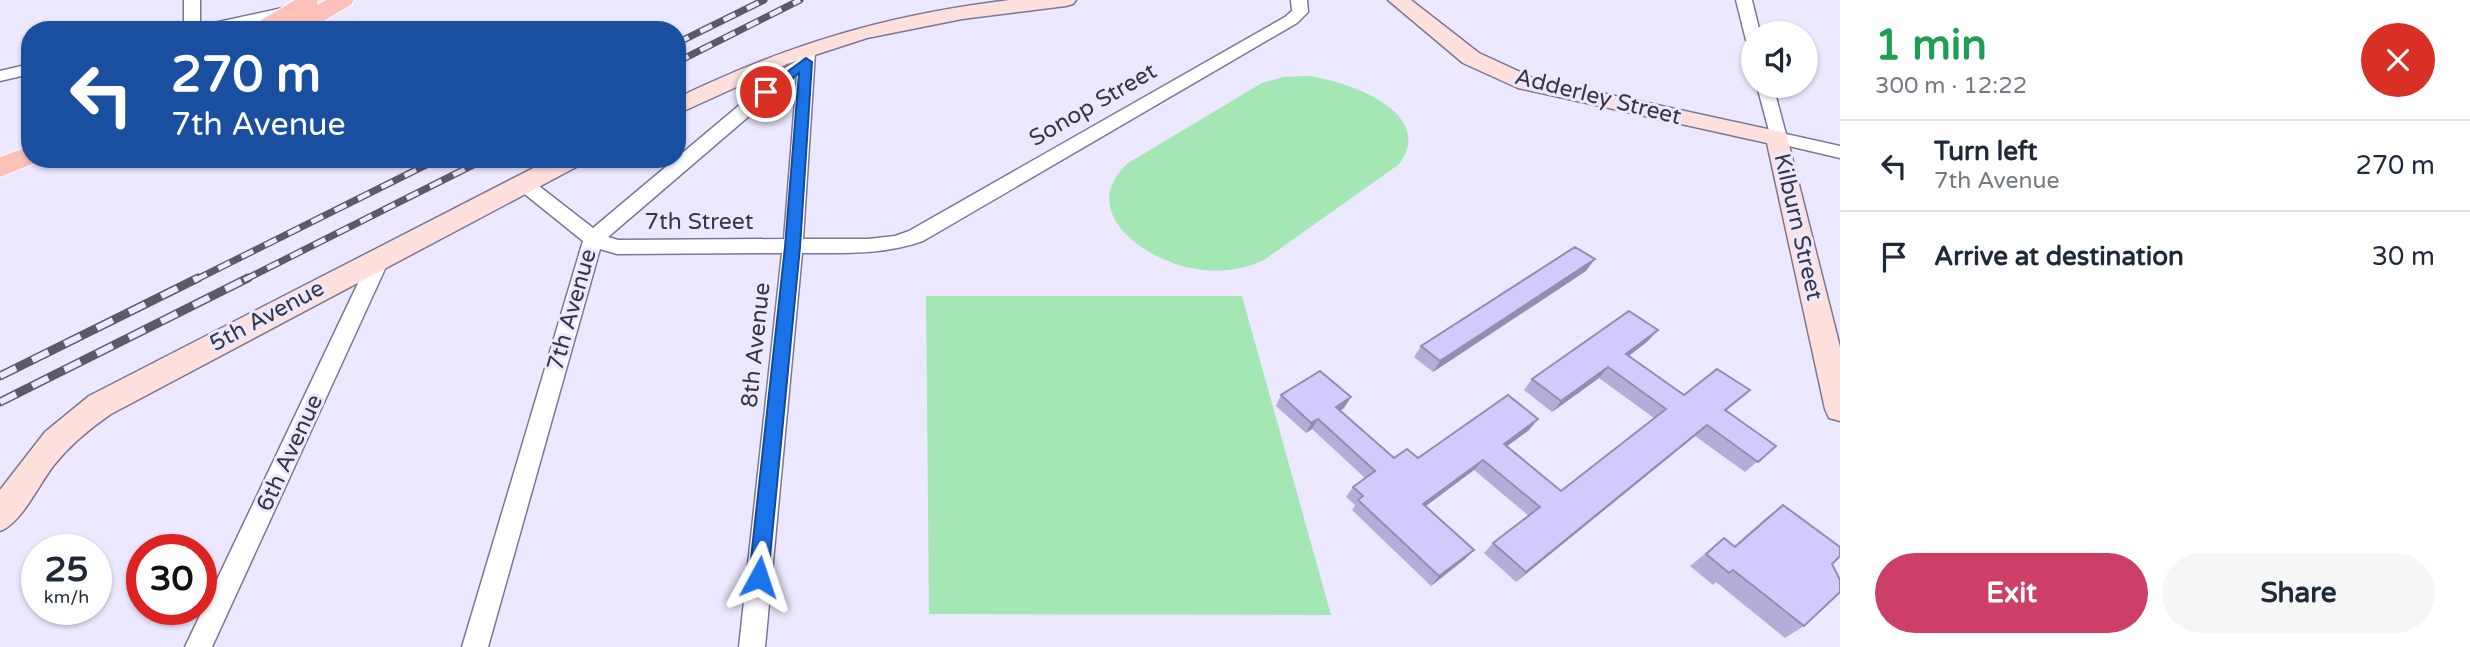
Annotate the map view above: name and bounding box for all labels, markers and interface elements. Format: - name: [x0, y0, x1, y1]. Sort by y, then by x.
- text: 1 min: [1875, 20, 1987, 71]
- map controls: [1741, 21, 1818, 98]
- button: sound: [1741, 21, 1818, 98]
- button: close: [2361, 23, 2435, 97]
- text: 270 m: [171, 46, 321, 105]
- icon: left: [56, 49, 147, 140]
- street label: Sonop Street: [1024, 57, 1162, 153]
- pin: [736, 62, 796, 122]
- street label: Adderley Street: [1512, 63, 1684, 131]
- text: 300 m · 12:22: [1875, 72, 2027, 100]
- icon: arrive: [747, 73, 785, 111]
- text: 7th Avenue: [171, 106, 346, 144]
- text: Turn left: [1934, 136, 2037, 167]
- icon: left: [1875, 147, 1913, 185]
- text: 270 m: [2355, 150, 2435, 181]
- street label: Kilburn Street: [1767, 151, 1829, 303]
- text: 7th Avenue: [1934, 167, 2060, 195]
- street label: 7th Street: [645, 208, 754, 236]
- icon: arrive: [1875, 238, 1913, 276]
- text: Arrive at destination: [1934, 241, 2184, 272]
- text: 30 m: [2372, 241, 2435, 272]
- street label: 7th Avenue: [541, 246, 603, 374]
- street label: 5th Avenue: [205, 274, 329, 358]
- street label: 8th Avenue: [736, 281, 776, 409]
- street label: 6th Avenue: [251, 390, 329, 516]
- speed limit sign: 30: [126, 534, 217, 625]
- position arrow: [722, 540, 796, 614]
- text: 25: [45, 549, 88, 591]
- button: Exit: [1875, 553, 2148, 633]
- button: Share: [2162, 553, 2435, 633]
- text: km/h: [44, 586, 89, 608]

